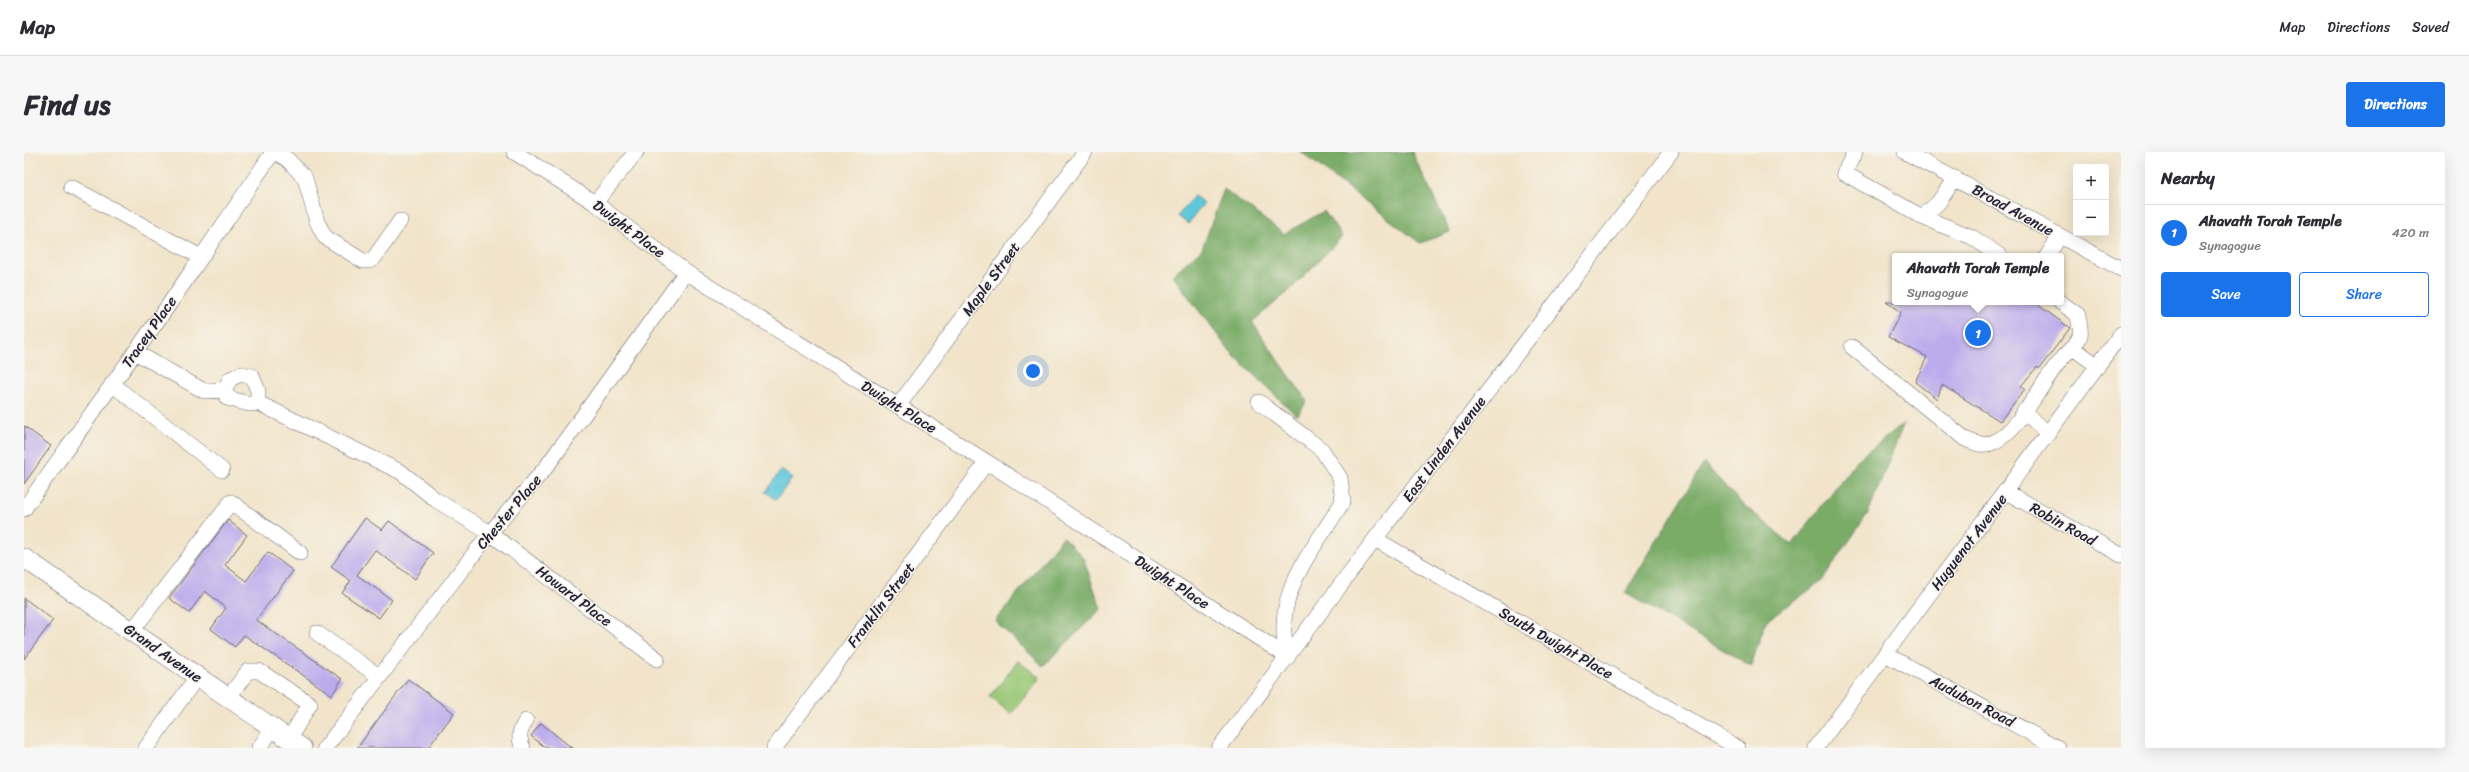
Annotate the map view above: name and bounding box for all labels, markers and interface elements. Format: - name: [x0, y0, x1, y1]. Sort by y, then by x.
- text: Map: [20, 11, 55, 44]
- text: Map: [2279, 15, 2305, 40]
- text: Directions: [2327, 15, 2390, 40]
- text: Saved: [2412, 15, 2449, 40]
- text: Find us: [24, 80, 111, 129]
- button: Directions: [2346, 82, 2445, 127]
- text: Nearby: [2161, 163, 2215, 193]
- map controls: [2073, 164, 2109, 236]
- button: +: [2073, 164, 2109, 200]
- street label: Broad Avenue: [1967, 177, 2059, 243]
- street label: Dwight Place: [587, 193, 671, 265]
- button: −: [2073, 200, 2109, 236]
- text: Ahavath Torah Temple: [2199, 208, 2342, 234]
- text: 1: [2171, 221, 2177, 244]
- text: 420 m: [2392, 221, 2429, 244]
- text: Synagogue: [2199, 234, 2261, 257]
- street label: Maple Street: [955, 236, 1027, 322]
- popup: [1892, 253, 2064, 305]
- text: Ahavath Torah Temple: [1907, 255, 2049, 281]
- button: Save: [2161, 272, 2291, 317]
- button: Share: [2299, 272, 2429, 317]
- text: Synagogue: [1907, 281, 1968, 304]
- street label: Tracey Place: [114, 290, 184, 374]
- pin: 1: [1965, 318, 1991, 348]
- your location: [1023, 361, 1043, 381]
- street label: Dwight Place: [856, 373, 942, 441]
- street label: East Linden Avenue: [1395, 390, 1493, 508]
- street label: Chester Place: [470, 468, 549, 555]
- street label: Huguenot Avenue: [1924, 488, 2014, 596]
- street label: Robin Road: [2025, 495, 2102, 554]
- street label: Dwight Place: [1129, 548, 1215, 616]
- street label: Franklin Street: [840, 556, 922, 653]
- street label: Howard Place: [530, 558, 618, 634]
- street label: South Dwight Place: [1494, 600, 1618, 686]
- street label: Grand Avenue: [118, 616, 208, 690]
- street label: Audubon Road: [1924, 667, 2020, 735]

